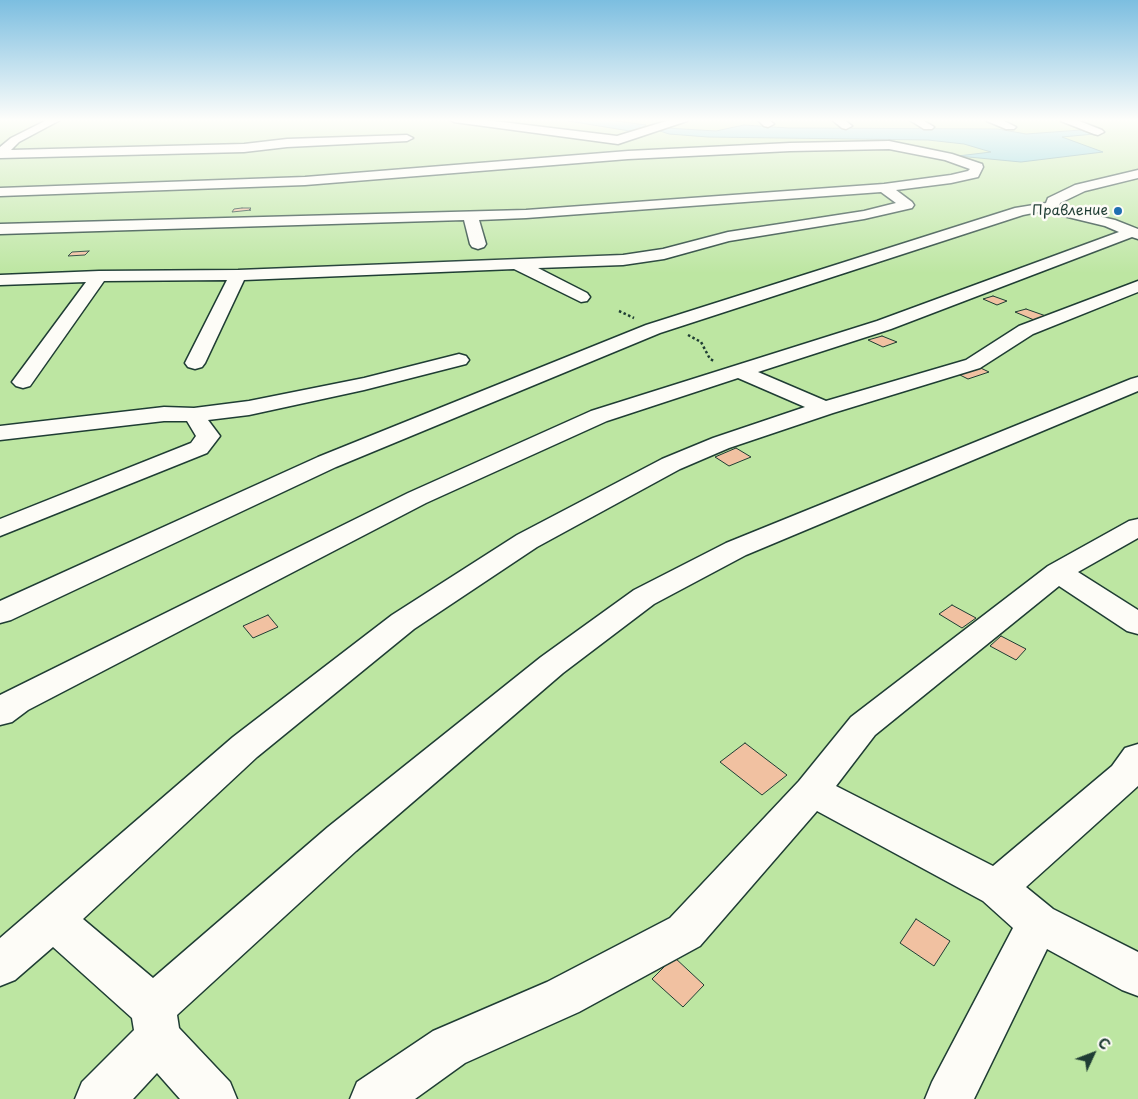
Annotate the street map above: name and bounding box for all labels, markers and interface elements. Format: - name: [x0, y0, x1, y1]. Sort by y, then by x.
- place label: Правление: [1032, 203, 1108, 219]
- marker: Правление: [1112, 205, 1124, 217]
- north arrow: [1068, 1029, 1118, 1079]
- text: С: [1093, 1032, 1116, 1054]

